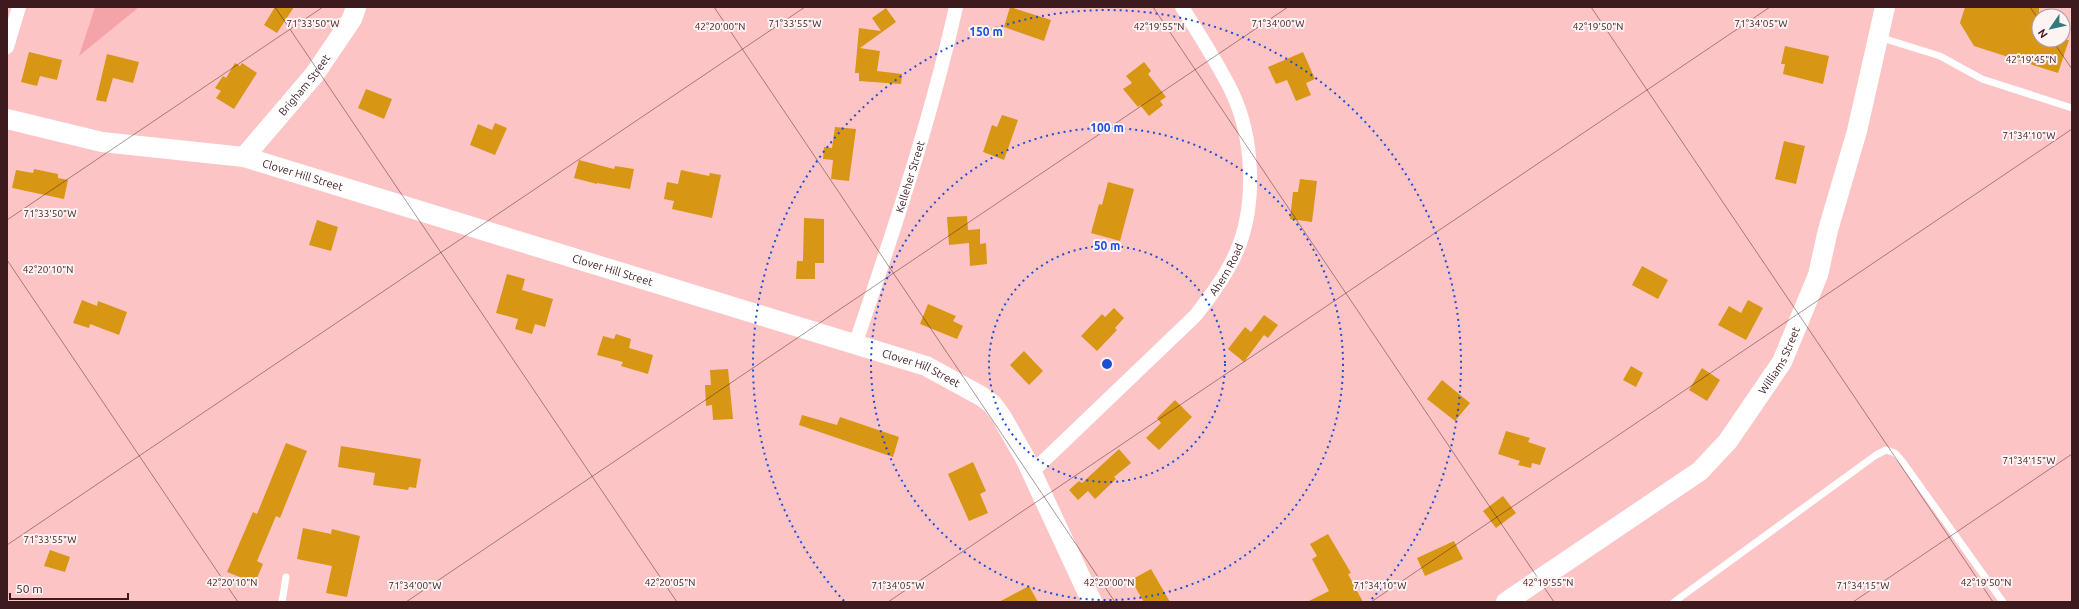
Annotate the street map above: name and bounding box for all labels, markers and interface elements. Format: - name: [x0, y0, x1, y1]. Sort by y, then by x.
- north arrow: [2031, 8, 2071, 48]
- text: 71°33'50"W: [287, 18, 339, 29]
- text: 71°33'55"W: [769, 18, 821, 29]
- text: 71°34'00"W: [1252, 18, 1304, 29]
- text: 71°34'05"W: [1735, 18, 1787, 29]
- text: 42°20'00"N: [695, 21, 745, 32]
- text: 42°19'55"N: [1134, 21, 1184, 32]
- text: 42°19'50"N: [1573, 21, 1623, 32]
- text: 150 m: [969, 25, 1003, 38]
- text: N: [2035, 27, 2050, 40]
- street label: Brigham Street: [276, 52, 333, 118]
- text: 42°19'45"N: [2006, 54, 2056, 65]
- text: 100 m: [1090, 121, 1124, 134]
- text: 71°34'10"W: [2003, 130, 2055, 141]
- street label: Kelleher Street: [893, 139, 927, 214]
- street label: Clover Hill Street: [261, 157, 345, 193]
- text: 71°33'50"W: [24, 208, 76, 219]
- text: 50 m: [1094, 239, 1120, 252]
- street label: Ahern Road: [1207, 242, 1245, 298]
- street label: Clover Hill Street: [571, 252, 655, 288]
- text: 42°20'10"N: [23, 264, 73, 275]
- street label: Williams Street: [1756, 324, 1802, 396]
- street label: Clover Hill Street: [881, 347, 963, 390]
- centre of rings: [1100, 357, 1114, 371]
- text: 71°34'15"W: [2003, 455, 2055, 466]
- text: 71°33'55"W: [24, 534, 76, 545]
- scale bar: [10, 575, 128, 601]
- text: 42°20'10"N: [207, 577, 257, 588]
- text: 42°20'05"N: [645, 577, 695, 588]
- text: 42°20'00"N: [1084, 577, 1134, 588]
- text: 42°19'55"N: [1523, 577, 1573, 588]
- text: 42°19'50"N: [1961, 577, 2011, 588]
- text: 71°34'00"W: [389, 580, 441, 591]
- text: 71°34'05"W: [872, 580, 924, 591]
- text: 71°34'10"W: [1354, 580, 1406, 591]
- text: 71°34'15"W: [1837, 580, 1889, 591]
- text: 50 m: [16, 582, 43, 595]

